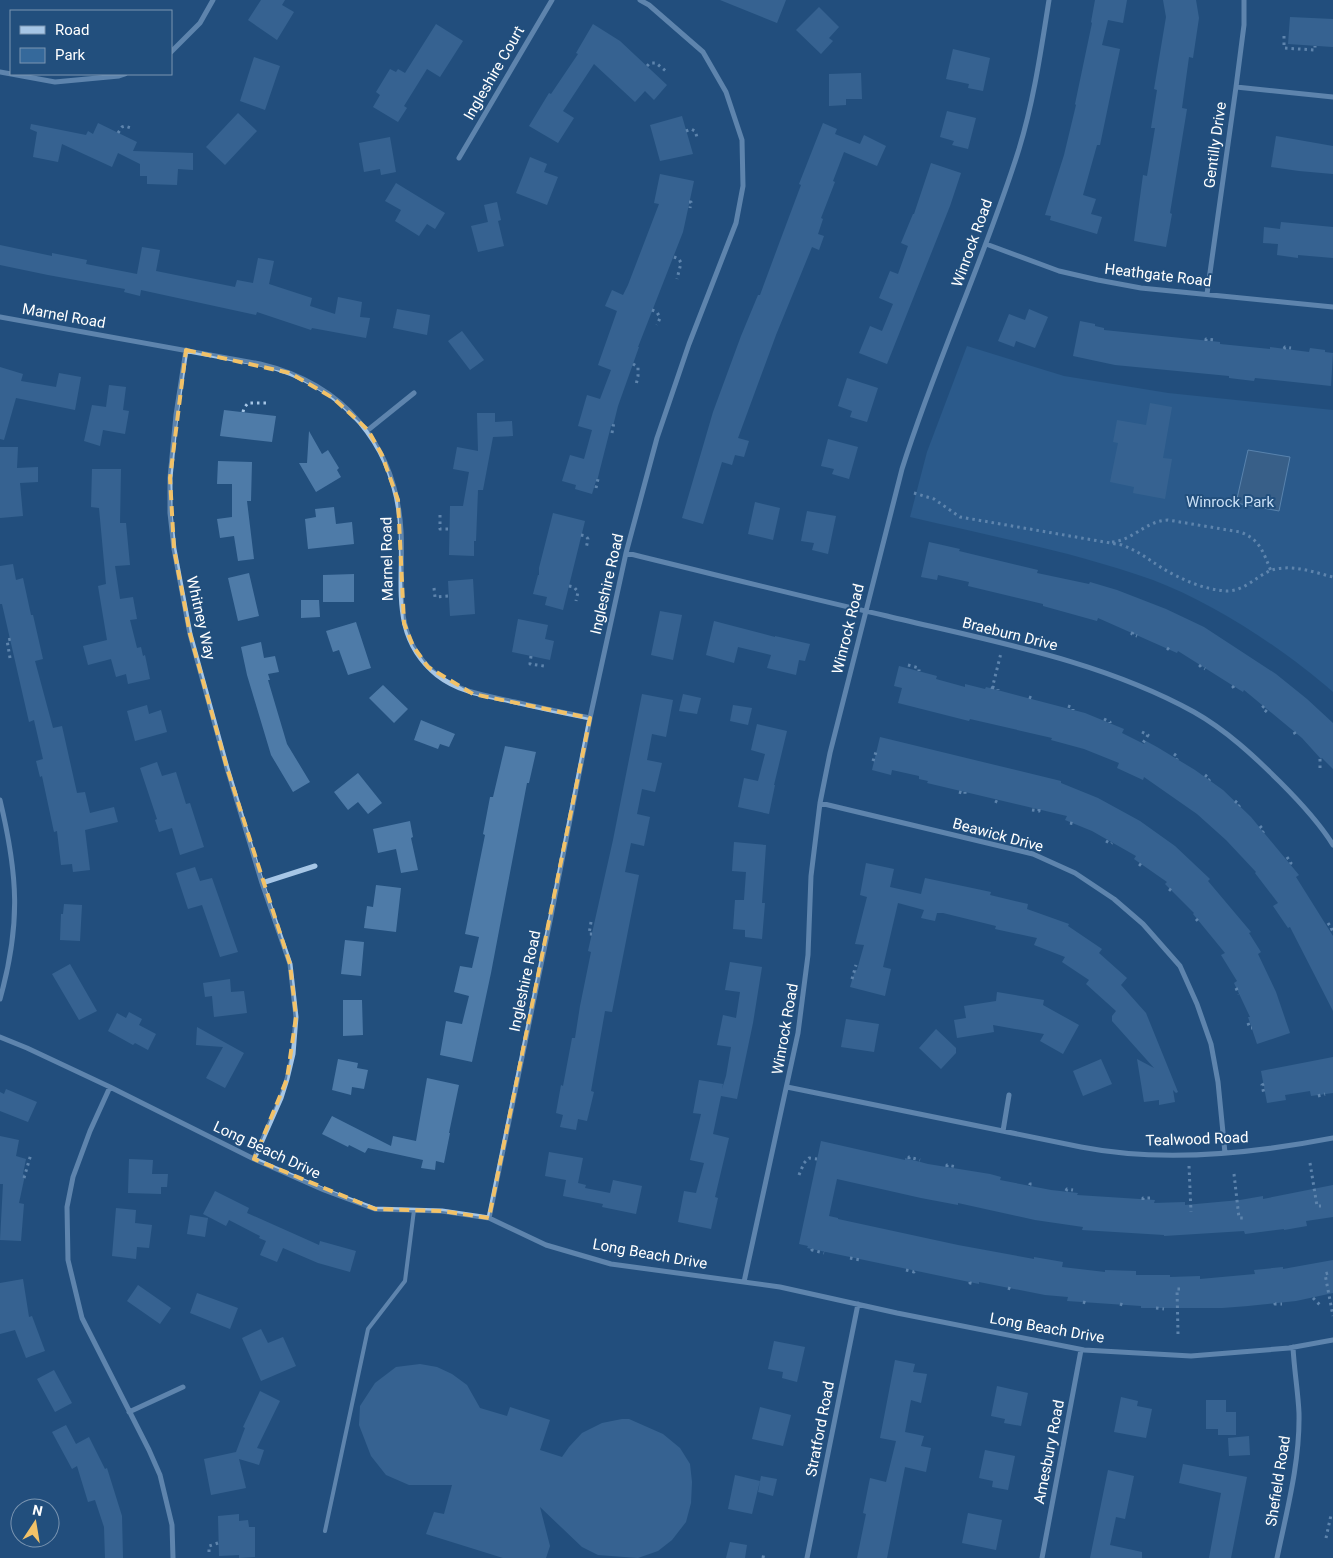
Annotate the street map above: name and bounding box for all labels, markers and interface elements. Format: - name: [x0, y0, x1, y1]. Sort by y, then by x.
- legend: [10, 10, 172, 75]
- text: Road: [55, 21, 89, 39]
- street label: Ingleshire Court: [460, 23, 528, 123]
- text: Park: [55, 46, 86, 64]
- street label: Gentilly Drive: [1200, 101, 1230, 189]
- street label: Winrock Road: [948, 197, 996, 289]
- street label: Heathgate Road: [1104, 260, 1212, 290]
- street label: Marnel Road: [21, 300, 107, 332]
- park label: Winrock Park: [1186, 493, 1274, 511]
- street label: Marnel Road: [377, 517, 397, 601]
- street label: Ingleshire Road: [587, 532, 627, 636]
- street label: Whitney Way: [183, 574, 219, 662]
- street label: Winrock Road: [828, 582, 868, 676]
- street label: Braeburn Drive: [960, 613, 1060, 655]
- street label: Beawick Drive: [951, 814, 1045, 856]
- street label: Ingleshire Road: [505, 929, 545, 1033]
- street label: Winrock Road: [768, 982, 802, 1076]
- street label: Long Beach Drive: [211, 1117, 323, 1183]
- street label: Tealwood Road: [1145, 1128, 1249, 1150]
- street label: Long Beach Drive: [591, 1235, 709, 1273]
- street label: Long Beach Drive: [988, 1309, 1106, 1347]
- street label: Stratford Road: [802, 1380, 838, 1478]
- street label: Amesbury Road: [1030, 1398, 1068, 1506]
- street label: Shefield Road: [1262, 1434, 1294, 1528]
- north arrow: [10, 1498, 60, 1548]
- text: N: [31, 1501, 44, 1519]

